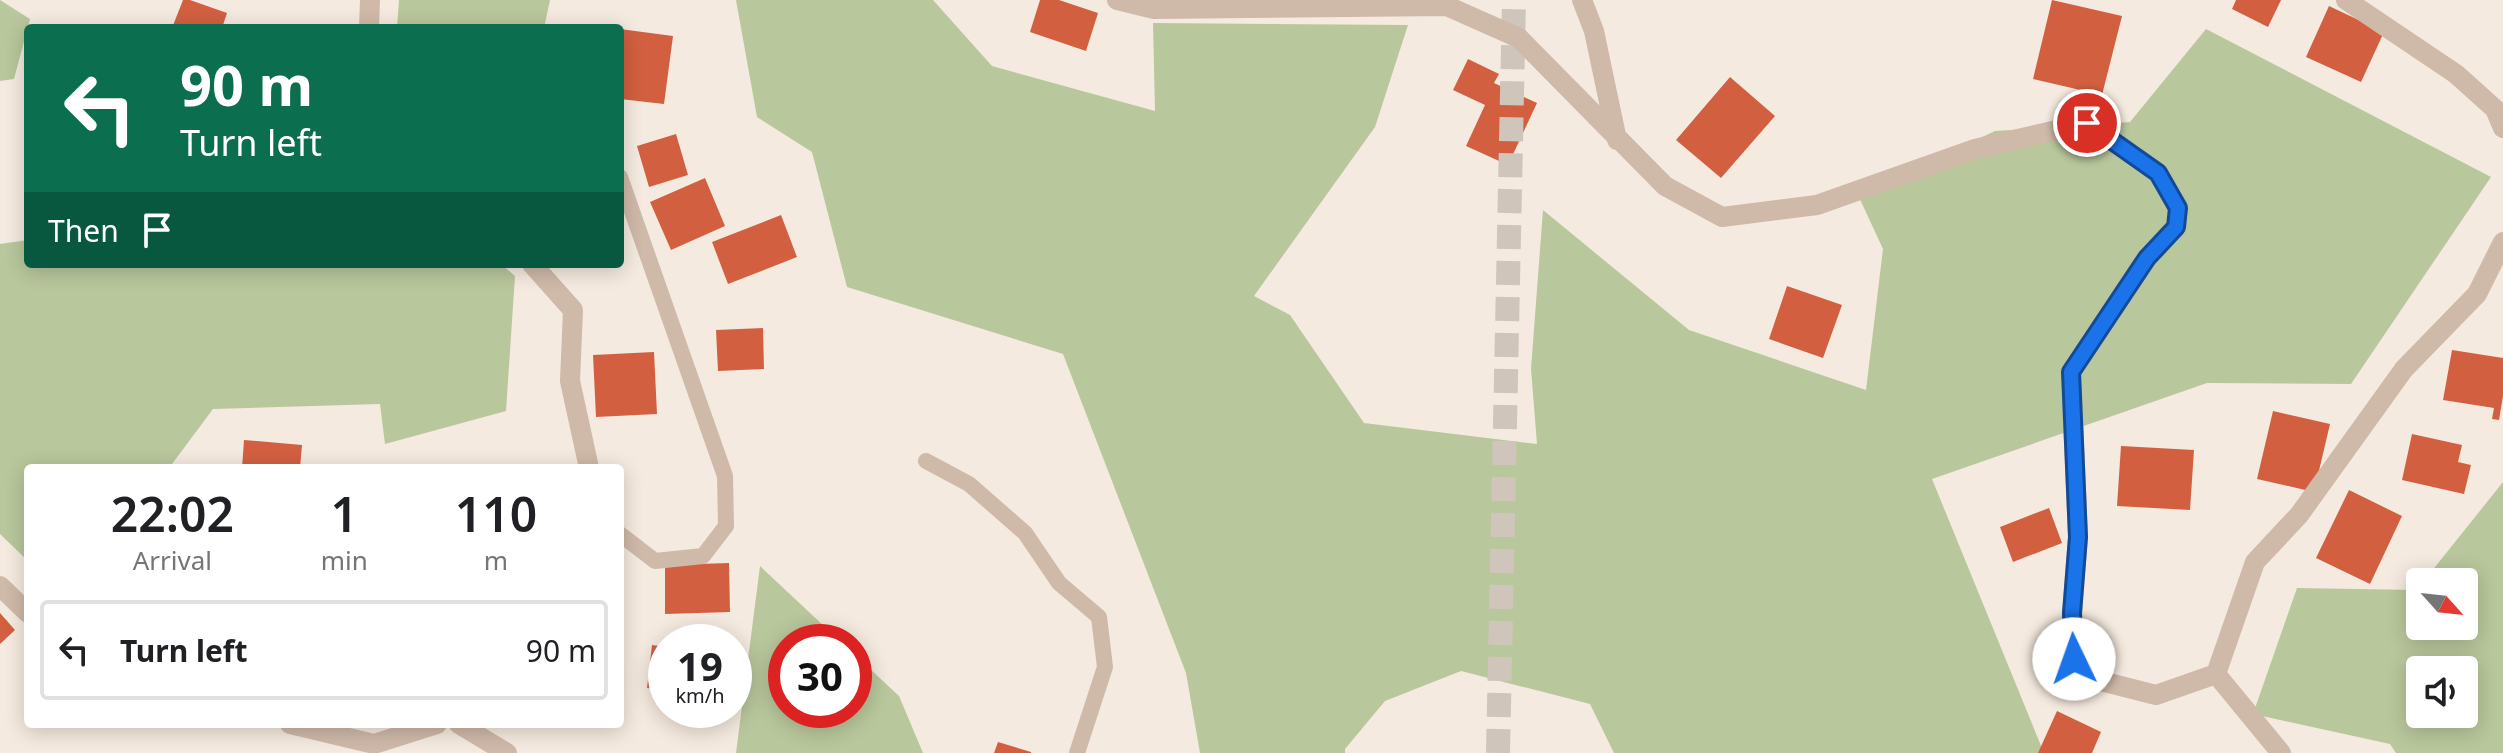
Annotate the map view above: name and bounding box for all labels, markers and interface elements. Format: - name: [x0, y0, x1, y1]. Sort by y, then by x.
- text: 90 m: [180, 46, 313, 122]
- icon: left: [48, 56, 152, 160]
- pin: [2053, 89, 2121, 157]
- icon: arrive: [2065, 101, 2109, 145]
- text: Turn left: [180, 118, 322, 167]
- icon: arrive: [135, 208, 179, 252]
- text: Then: [48, 210, 119, 251]
- text: 22:02: [111, 481, 234, 546]
- text: 1: [331, 481, 358, 546]
- text: 110: [455, 481, 537, 546]
- text: Arrival: [133, 542, 212, 578]
- text: min: [321, 542, 368, 578]
- text: m: [484, 542, 508, 578]
- north arrow: [2406, 568, 2478, 640]
- map controls: [2406, 568, 2478, 728]
- position arrow: [2032, 617, 2116, 701]
- speed limit sign: 30: [768, 624, 872, 728]
- icon: left: [52, 628, 96, 672]
- text: Turn left: [120, 630, 248, 671]
- text: 90 m: [526, 630, 596, 671]
- text: 19: [677, 638, 723, 693]
- button: sound: [2406, 656, 2478, 728]
- text: km/h: [675, 682, 725, 709]

